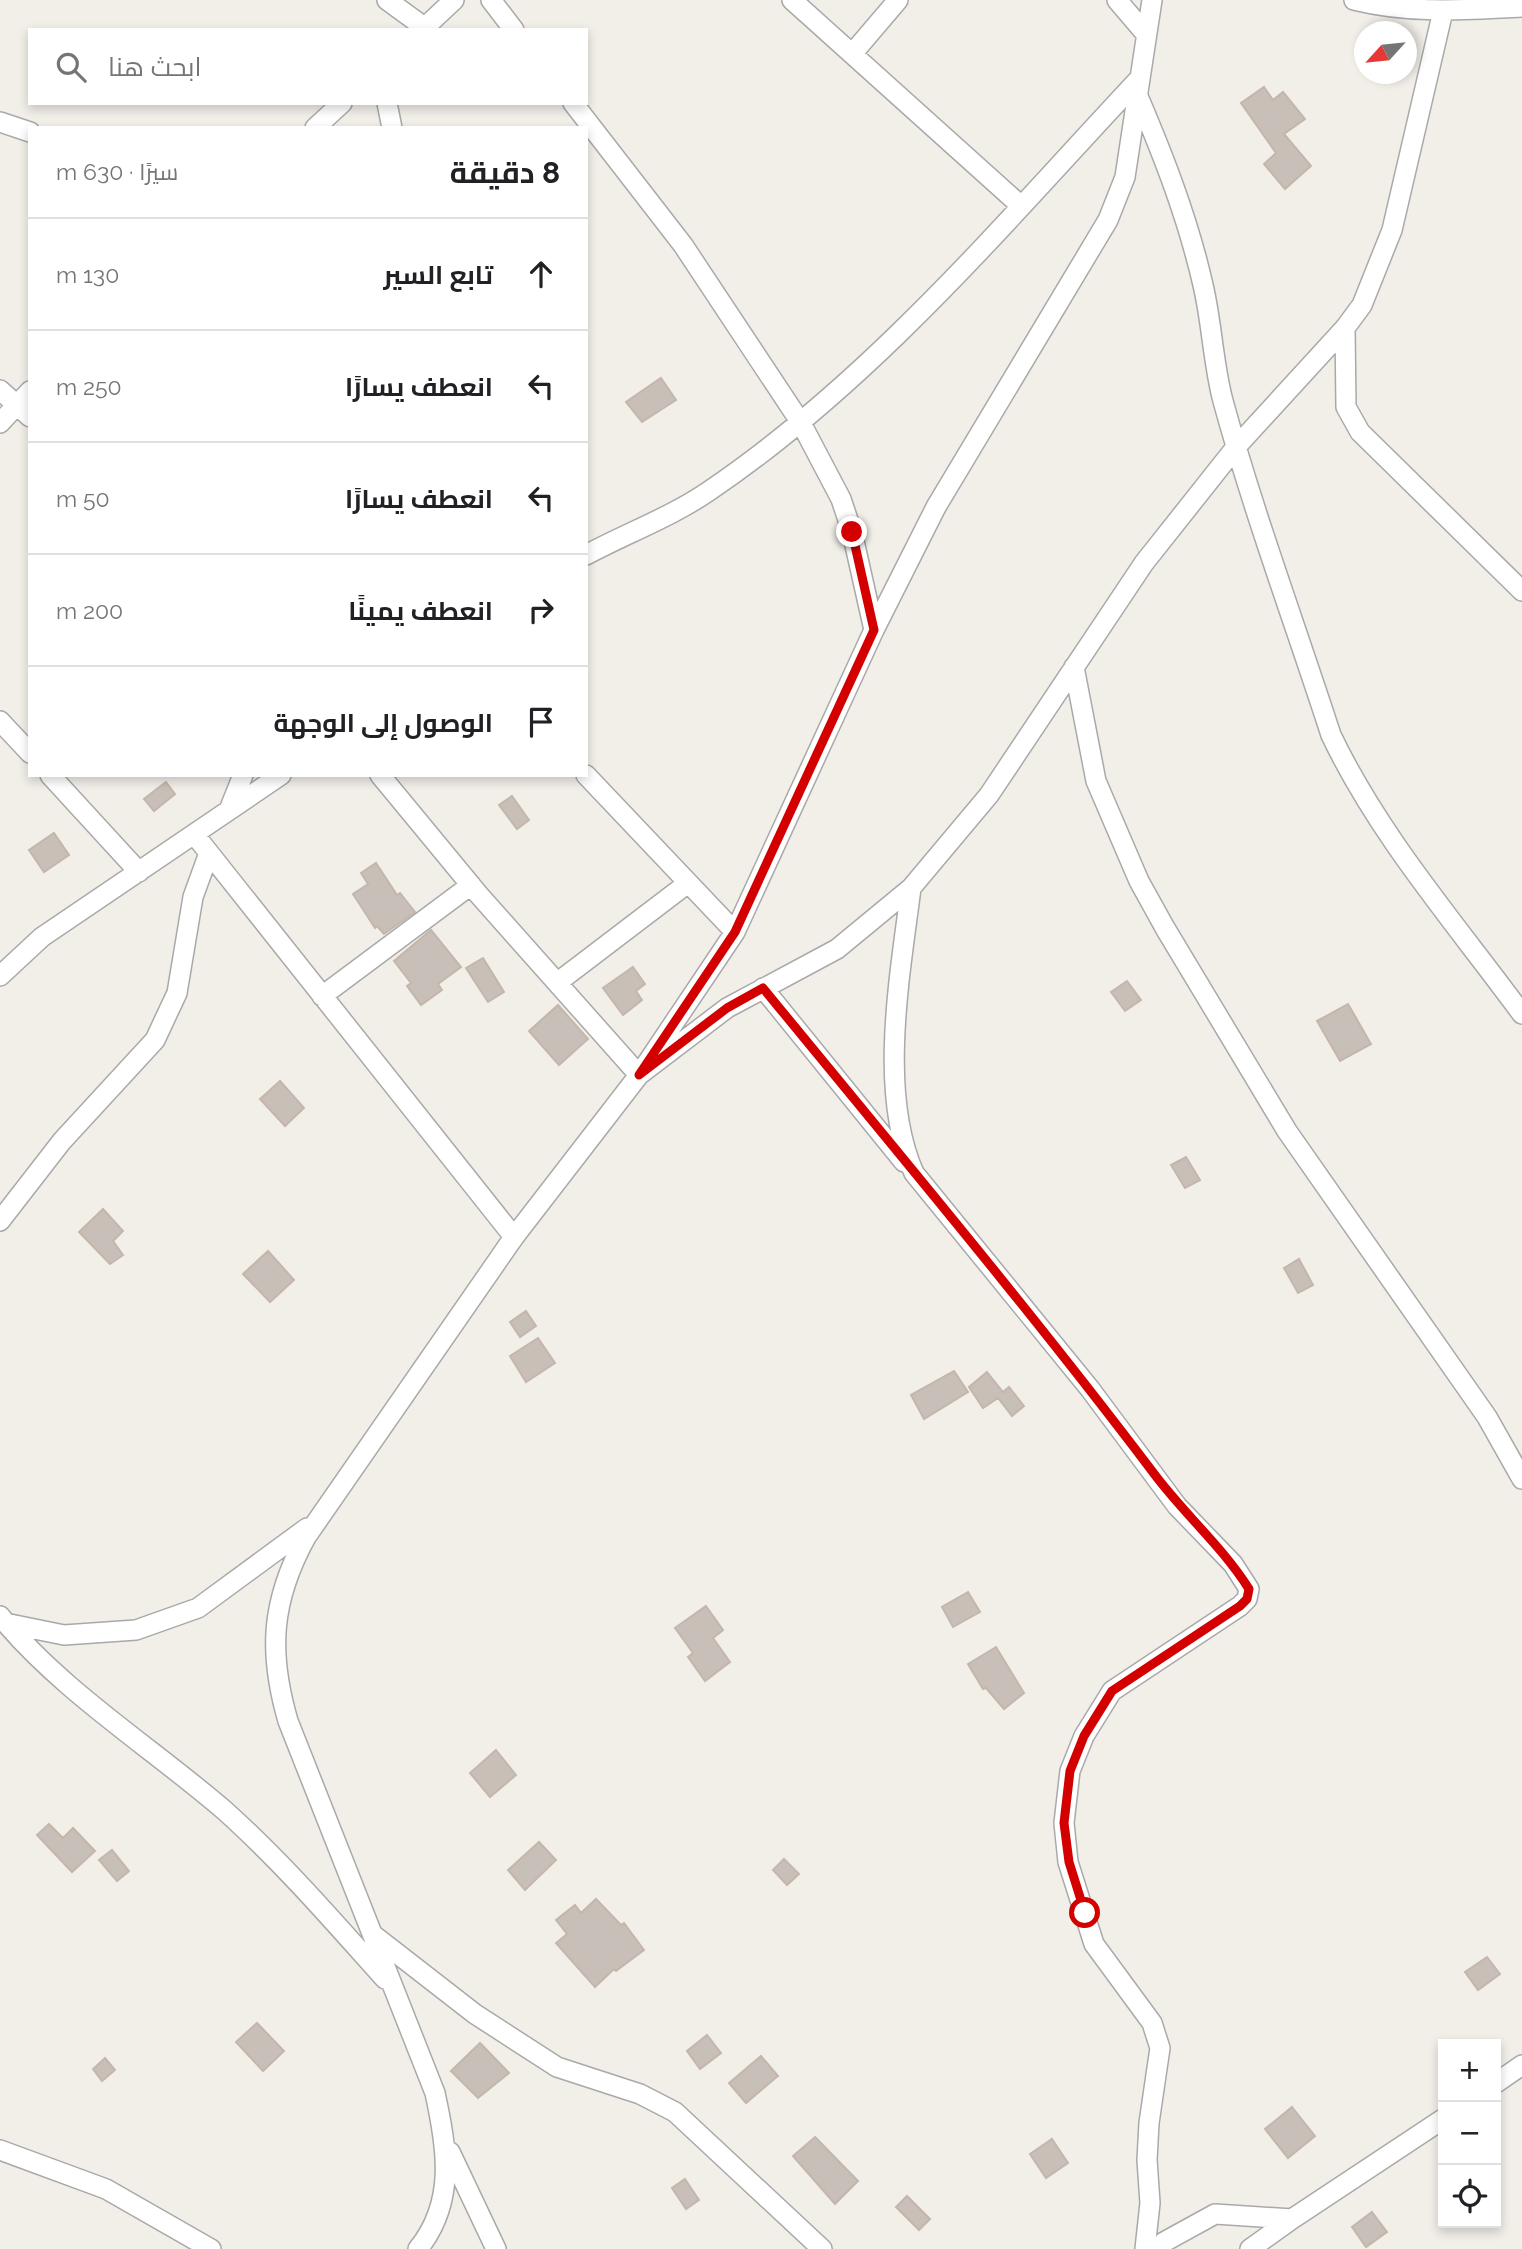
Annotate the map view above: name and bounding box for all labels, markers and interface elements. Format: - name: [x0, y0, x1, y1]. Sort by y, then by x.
- north arrow: [1354, 21, 1417, 84]
- search box: [28, 28, 588, 105]
- icon: search: [52, 48, 90, 86]
- text: ابحث هنا: [108, 52, 202, 82]
- text: 8 دقيقة: [450, 155, 560, 190]
- text: سيرًا · 630 m: [56, 158, 178, 185]
- icon: ahead: [522, 255, 560, 293]
- text: تابع السير: [383, 260, 493, 290]
- text: 130 m: [56, 261, 119, 288]
- icon: left: [522, 367, 560, 405]
- text: انعطف يسارًا: [345, 372, 493, 402]
- text: 250 m: [56, 373, 122, 400]
- icon: left: [522, 479, 560, 517]
- text: انعطف يسارًا: [345, 484, 493, 514]
- text: 50 m: [56, 485, 110, 512]
- route end: [836, 516, 867, 547]
- icon: right: [522, 591, 560, 629]
- text: انعطف يمينًا: [348, 596, 493, 626]
- text: 200 m: [56, 597, 123, 624]
- icon: arrive: [522, 703, 560, 741]
- text: الوصول إلى الوجهة: [273, 708, 493, 738]
- route start: [1069, 1897, 1100, 1928]
- map controls: [1438, 2039, 1501, 2228]
- button: +: [1438, 2039, 1501, 2102]
- button: −: [1438, 2102, 1501, 2165]
- button: locate: [1438, 2165, 1501, 2228]

